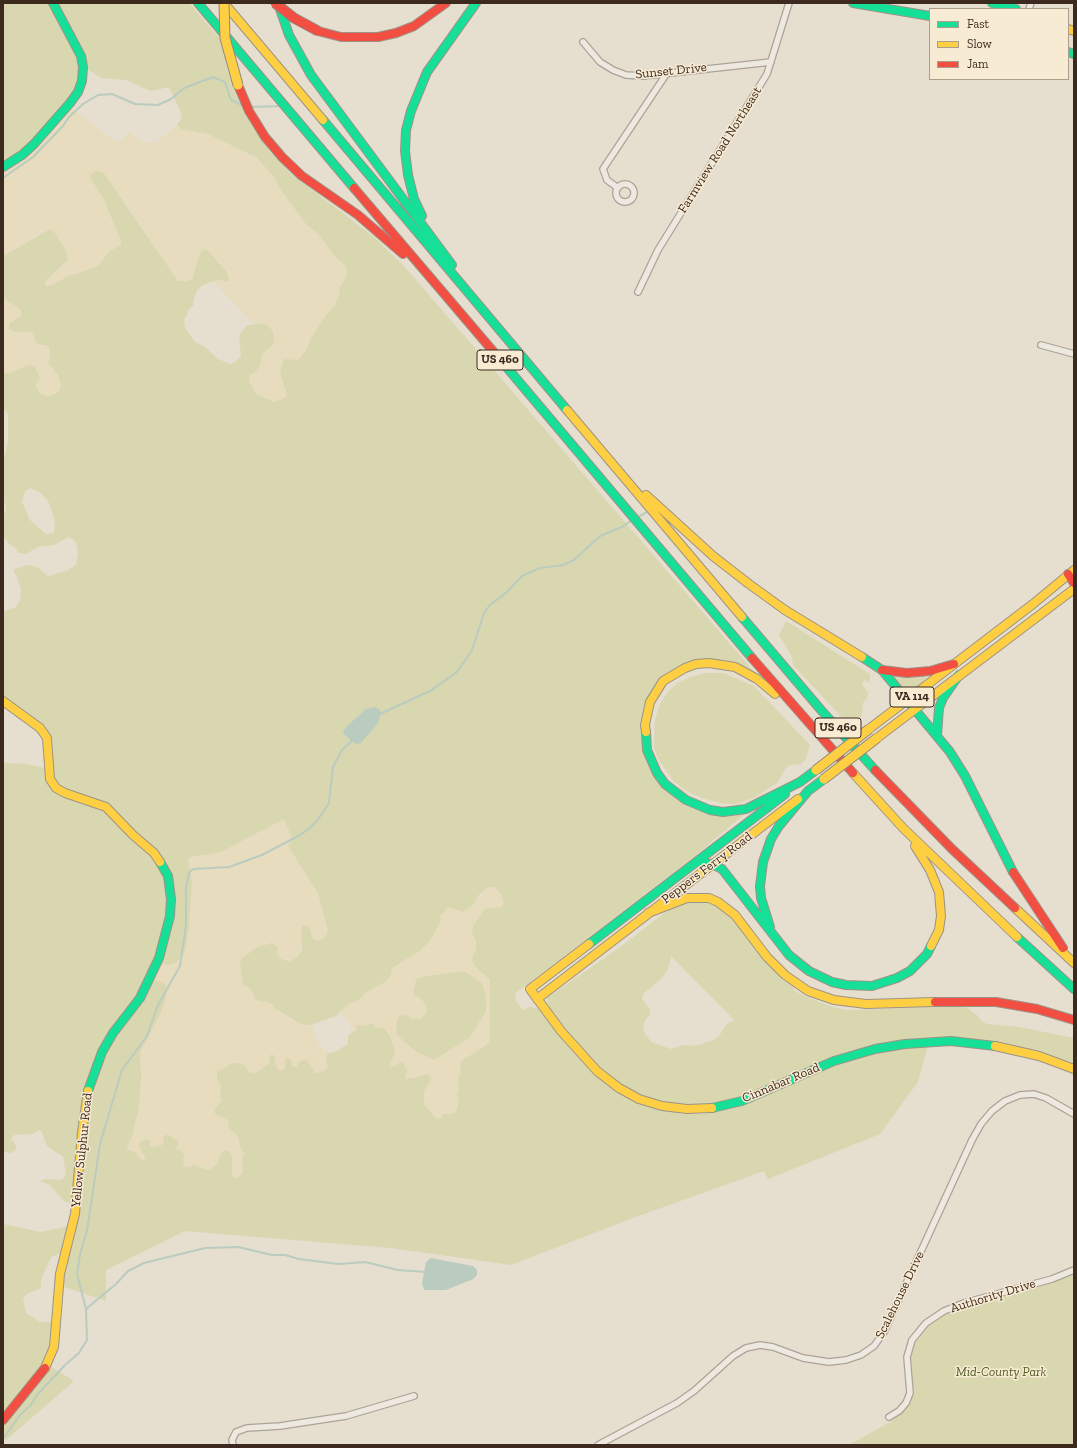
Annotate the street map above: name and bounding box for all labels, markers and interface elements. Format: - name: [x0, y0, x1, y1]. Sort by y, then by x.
- legend: [929, 8, 1069, 80]
- text: Fast: [967, 17, 989, 31]
- text: Slow: [967, 37, 992, 51]
- text: Jam: [967, 57, 988, 71]
- street label: Sunset Drive: [634, 59, 708, 83]
- street label: Farmview Road Northeast: [675, 84, 765, 216]
- road number: US 460: [477, 350, 523, 370]
- road number: VA 114: [890, 687, 934, 707]
- road number: US 460: [815, 718, 861, 738]
- street label: Peppers Ferry Road: [659, 829, 755, 907]
- street label: Cinnabar Road: [740, 1060, 822, 1106]
- street label: Yellow Sulphur Road: [68, 1092, 96, 1208]
- street label: Scalehouse Drive: [872, 1249, 928, 1341]
- street label: Authority Drive: [948, 1276, 1038, 1316]
- park label: Mid-County Park: [956, 1364, 1046, 1380]

